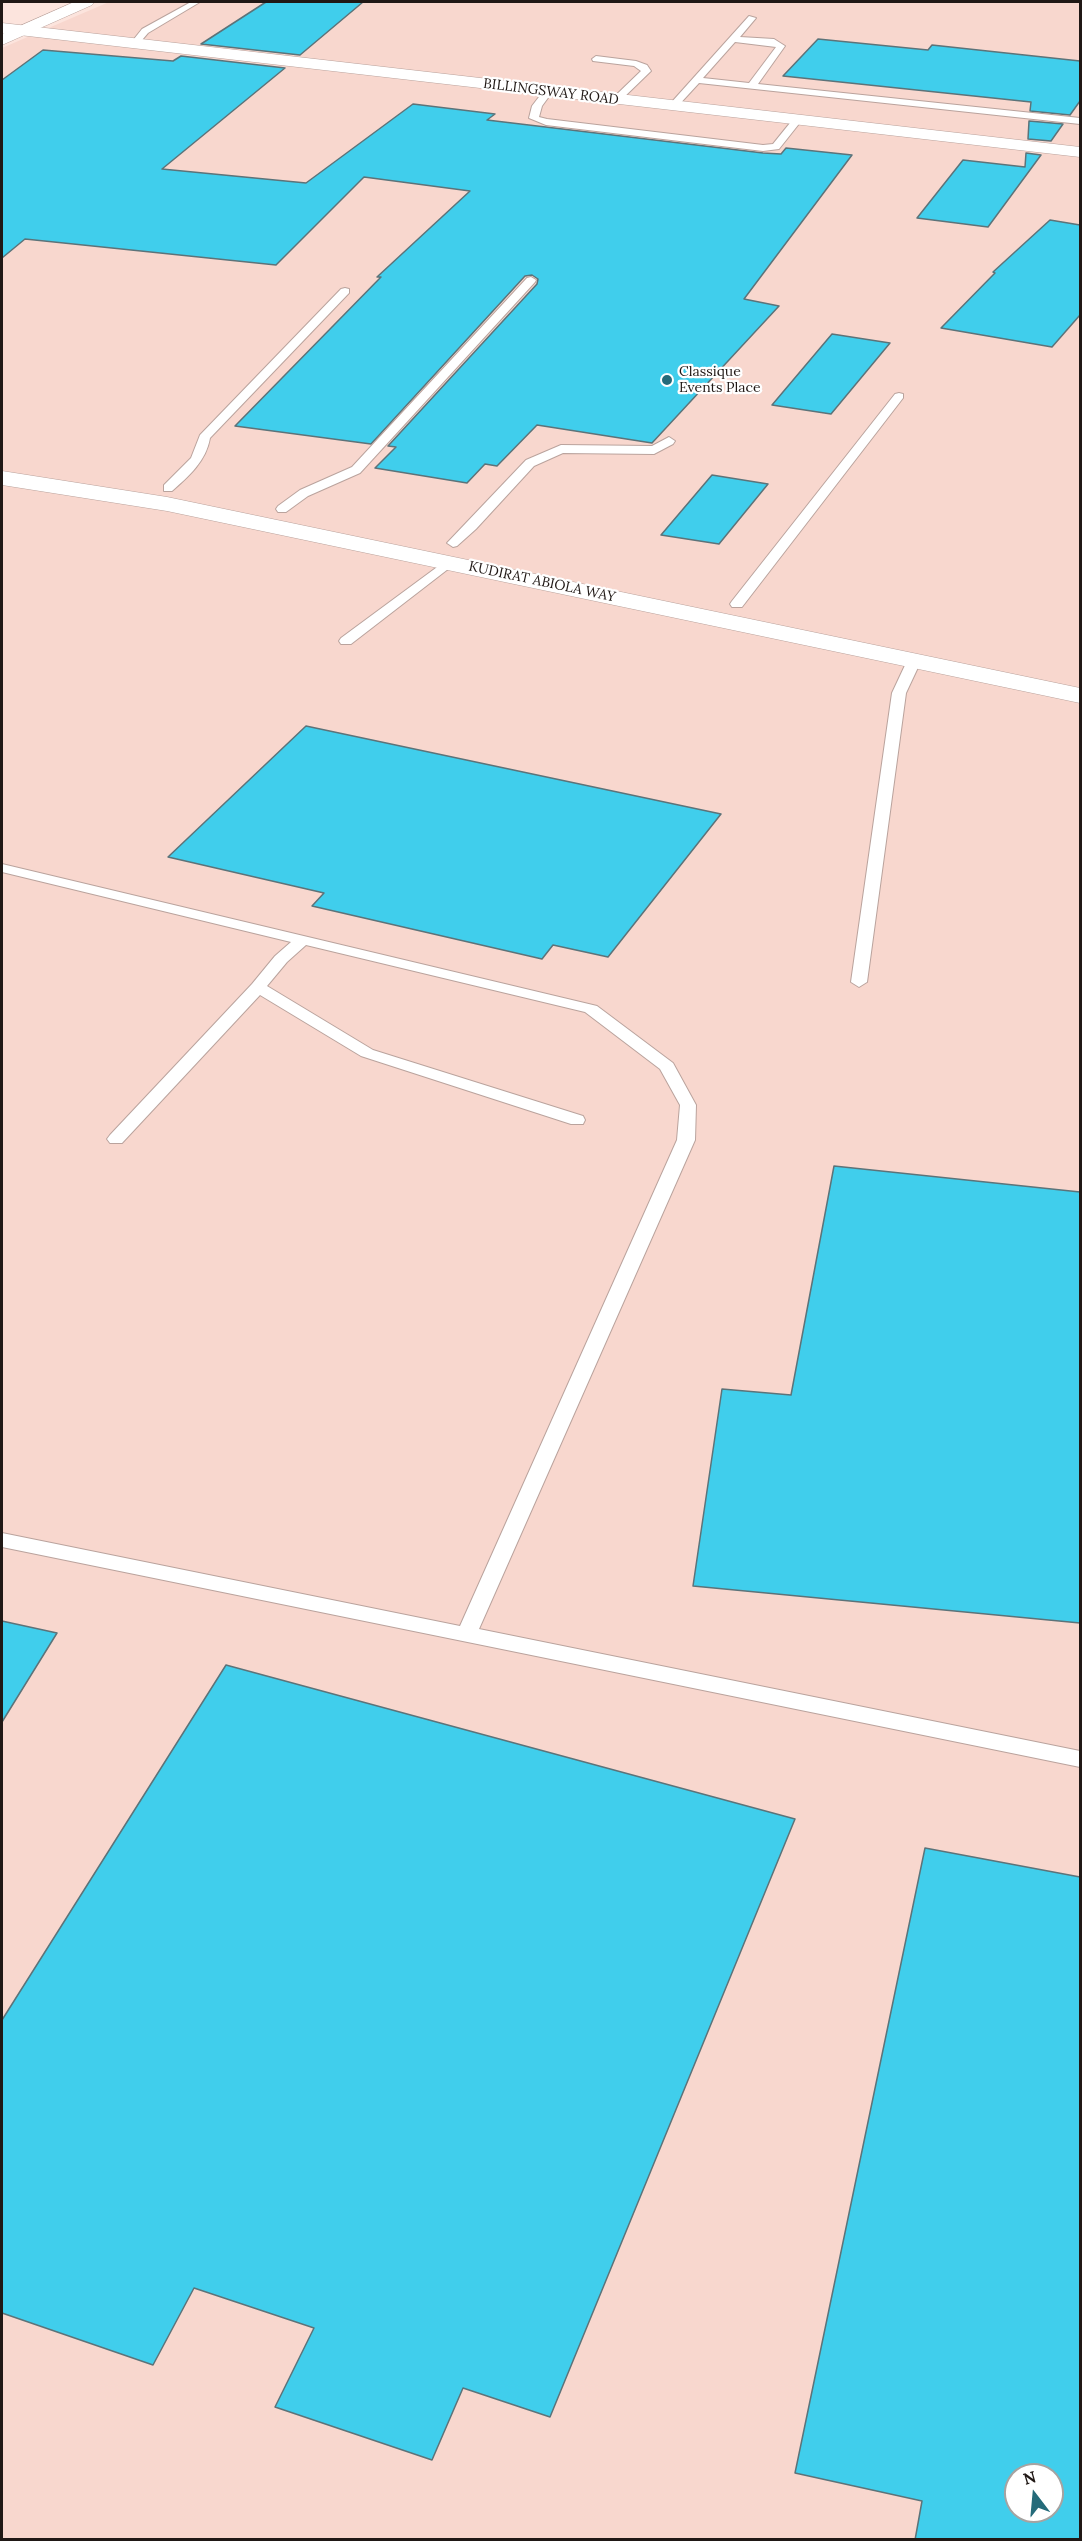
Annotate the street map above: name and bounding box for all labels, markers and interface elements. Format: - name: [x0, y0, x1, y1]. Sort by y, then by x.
- street label: BILLINGSWAY ROAD: [482, 75, 620, 109]
- place label: Classique Events Place: [679, 364, 761, 396]
- marker: Classique Events Place: [660, 373, 674, 387]
- street label: KUDIRAT ABIOLA WAY: [467, 558, 617, 606]
- north arrow: [1004, 2463, 1064, 2523]
- text: N: [1021, 2466, 1038, 2489]

